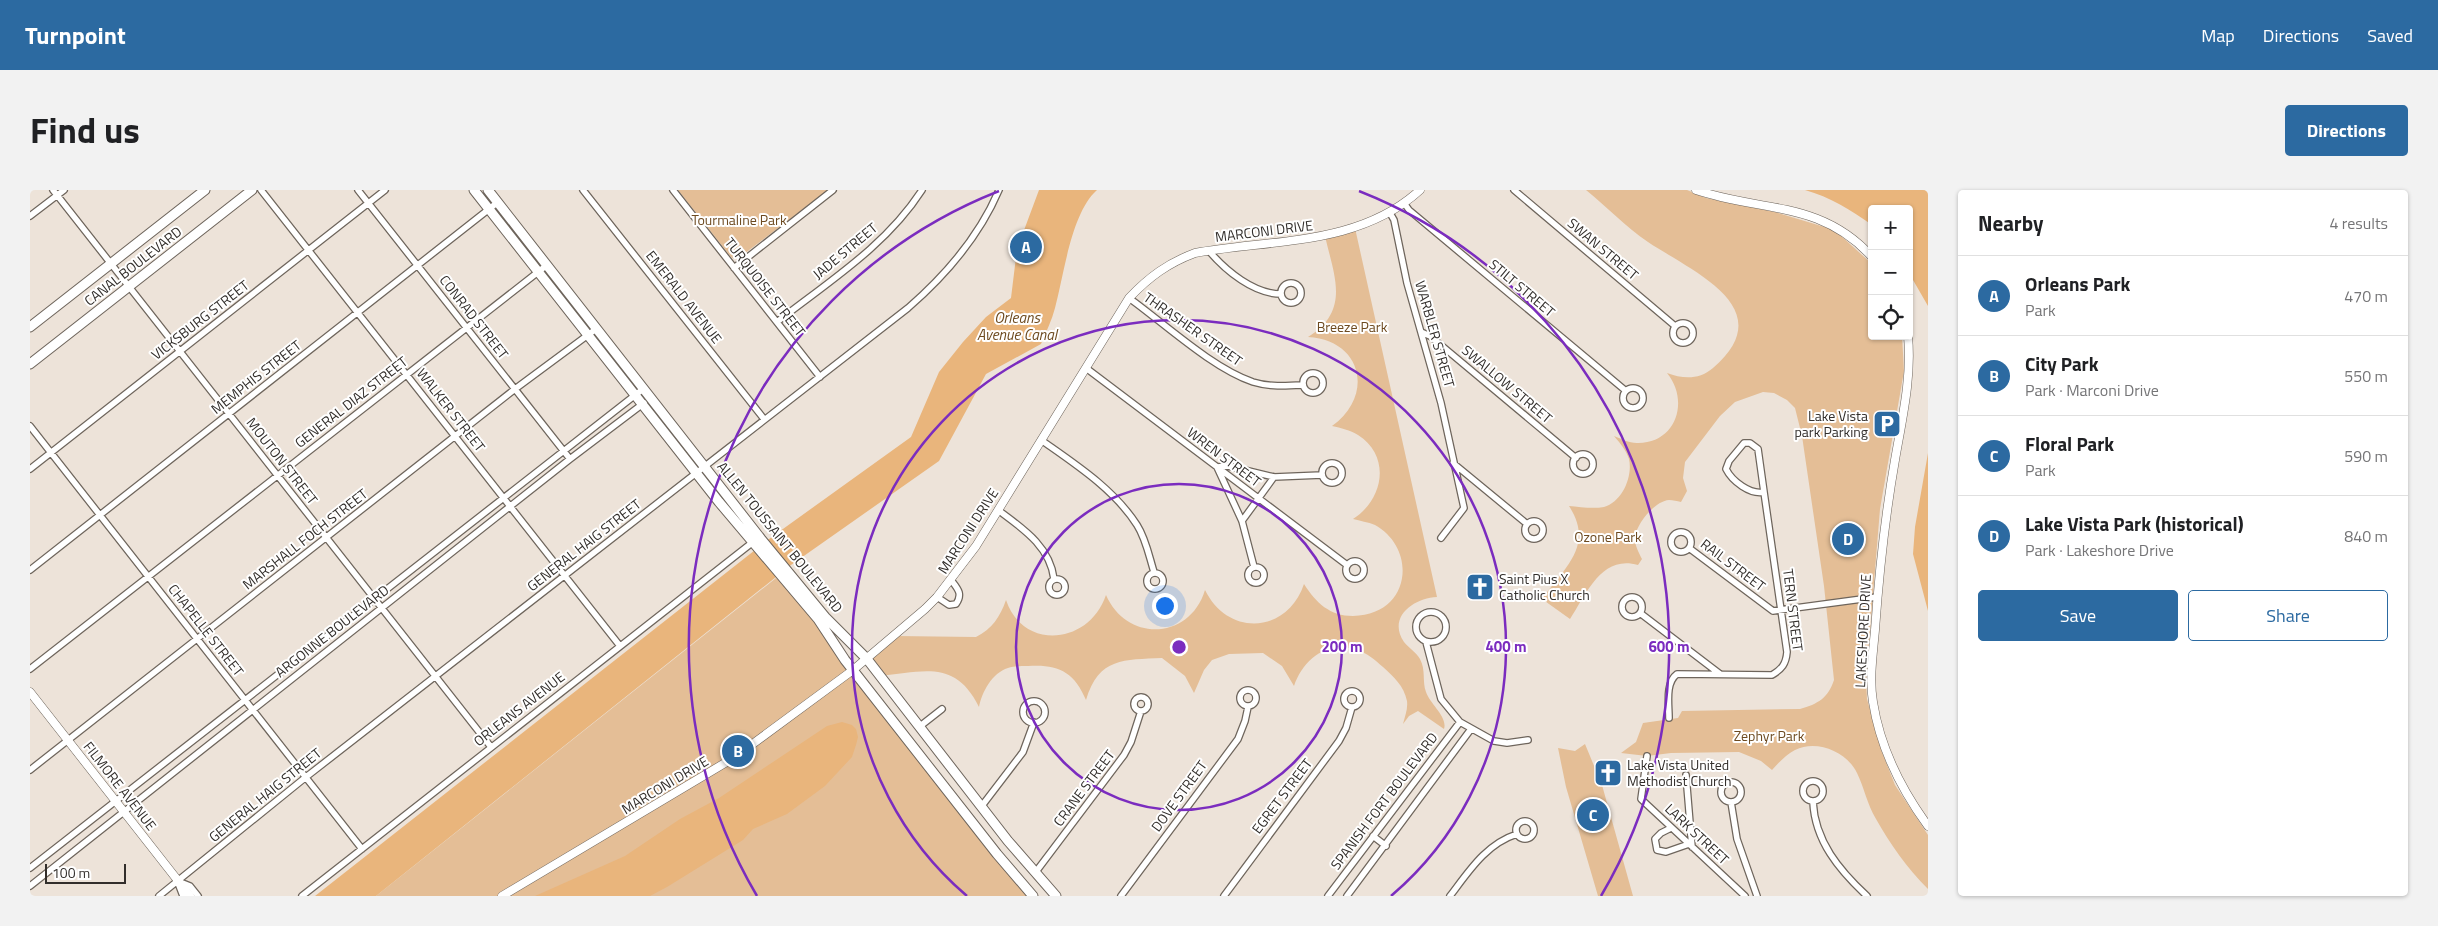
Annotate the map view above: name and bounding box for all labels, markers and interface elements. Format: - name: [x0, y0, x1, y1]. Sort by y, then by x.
- text: Turnpoint: [25, 17, 126, 53]
- text: Map: [2201, 22, 2235, 49]
- text: Directions: [2263, 22, 2339, 49]
- text: Saved: [2367, 22, 2413, 49]
- text: Find us: [30, 103, 140, 157]
- button: Directions: [2285, 105, 2408, 156]
- map controls: [1868, 205, 1913, 340]
- button: +: [1868, 205, 1913, 250]
- text: Nearby: [1978, 207, 2043, 239]
- park label: Tourmaline Park: [691, 209, 787, 230]
- text: 4 results: [2329, 211, 2388, 235]
- street label: SWAN STREET: [1563, 213, 1644, 285]
- street label: MARCONI DRIVE: [1214, 214, 1314, 247]
- street label: JADE STREET: [808, 217, 882, 284]
- street label: CANAL BOULEVARD: [79, 221, 186, 310]
- pin: A: [1010, 228, 1042, 266]
- street label: TURQUOISE STREET: [720, 233, 811, 341]
- street label: EMERALD AVENUE: [641, 246, 728, 348]
- button: −: [1868, 250, 1913, 295]
- street label: STILT STREET: [1485, 254, 1560, 322]
- text: Orleans Park: [2025, 269, 2130, 298]
- street label: CONRAD STREET: [435, 270, 514, 364]
- street label: VICKSBURG STREET: [146, 274, 254, 365]
- street label: WARBLER STREET: [1410, 278, 1461, 390]
- text: A: [1989, 284, 1999, 308]
- text: 470 m: [2344, 284, 2388, 308]
- street label: THRASHER STREET: [1140, 287, 1248, 371]
- button: locate: [1868, 295, 1913, 340]
- text: Park: [2025, 298, 2056, 322]
- water label: Orleans Avenue Canal: [977, 306, 1059, 346]
- park label: Breeze Park: [1317, 316, 1388, 337]
- street label: MEMPHIS STREET: [206, 334, 306, 419]
- street label: SWALLOW STREET: [1458, 339, 1558, 428]
- text: City Park: [2025, 349, 2098, 378]
- street label: GENERAL DIAZ STREET: [290, 350, 412, 452]
- street label: WALKER STREET: [412, 363, 491, 456]
- text: B: [1989, 364, 1999, 388]
- text: 550 m: [2344, 364, 2388, 388]
- text: Park · Marconi Drive: [2025, 378, 2159, 402]
- place label: Lake Vista park Parking: [1794, 405, 1868, 442]
- parking icon: Lake Vista park Parking: [1872, 409, 1902, 439]
- street label: MOUTON STREET: [242, 413, 323, 509]
- street label: WREN STREET: [1183, 422, 1266, 492]
- text: Floral Park: [2025, 429, 2114, 458]
- text: C: [1990, 444, 1998, 468]
- text: 590 m: [2344, 444, 2388, 468]
- street label: ALLEN TOUSSAINT BOULEVARD: [713, 457, 848, 617]
- text: Park: [2025, 458, 2056, 482]
- street label: MARSHALL FOCH STREET: [238, 483, 372, 594]
- street label: MARCONI DRIVE: [932, 484, 1003, 578]
- street label: GENERAL HAIG STREET: [522, 493, 646, 596]
- text: Lake Vista Park (historical): [2025, 509, 2244, 538]
- pin: D: [1832, 520, 1864, 558]
- text: D: [1989, 524, 1999, 548]
- text: 840 m: [2344, 524, 2388, 548]
- park label: Ozone Park: [1574, 526, 1642, 547]
- street label: RAIL STREET: [1696, 533, 1771, 596]
- text: Park · Lakeshore Drive: [2025, 538, 2174, 562]
- place label: Saint Pius X Catholic Church: [1499, 568, 1590, 605]
- street label: TERN STREET: [1778, 568, 1809, 653]
- church icon: Saint Pius X Catholic Church: [1465, 572, 1495, 602]
- street label: LAKESHORE DRIVE: [1849, 574, 1876, 688]
- street label: CHAPELLE STREET: [164, 579, 250, 681]
- street label: ARGONNE BOULEVARD: [270, 579, 393, 682]
- button: Save: [1978, 590, 2178, 641]
- button: Share: [2188, 590, 2388, 641]
- your location: [1152, 593, 1178, 619]
- text: 200 m: [1321, 635, 1363, 658]
- text: 400 m: [1485, 635, 1527, 658]
- text: 600 m: [1648, 635, 1690, 658]
- centre of rings: [1170, 638, 1188, 656]
- street label: ORLEANS AVENUE: [469, 666, 569, 751]
- park label: Zephyr Park: [1734, 725, 1805, 746]
- street label: SPANISH FORT BOULEVARD: [1325, 728, 1442, 874]
- pin: B: [722, 732, 754, 770]
- street label: FILMORE AVENUE: [79, 737, 162, 835]
- street label: GENERAL HAIG STREET: [204, 742, 326, 847]
- street label: CRANE STREET: [1048, 744, 1120, 830]
- street label: MARCONI DRIVE: [617, 750, 713, 819]
- street label: EGRET STREET: [1246, 753, 1317, 838]
- place label: Lake Vista United Methodist Church: [1627, 754, 1731, 791]
- street label: DOVE STREET: [1146, 755, 1212, 836]
- church icon: Lake Vista United Methodist Church: [1593, 758, 1623, 788]
- pin: C: [1577, 796, 1609, 834]
- street label: LARK STREET: [1661, 798, 1735, 869]
- scale bar: [45, 861, 126, 884]
- text: 100 m: [52, 862, 90, 883]

